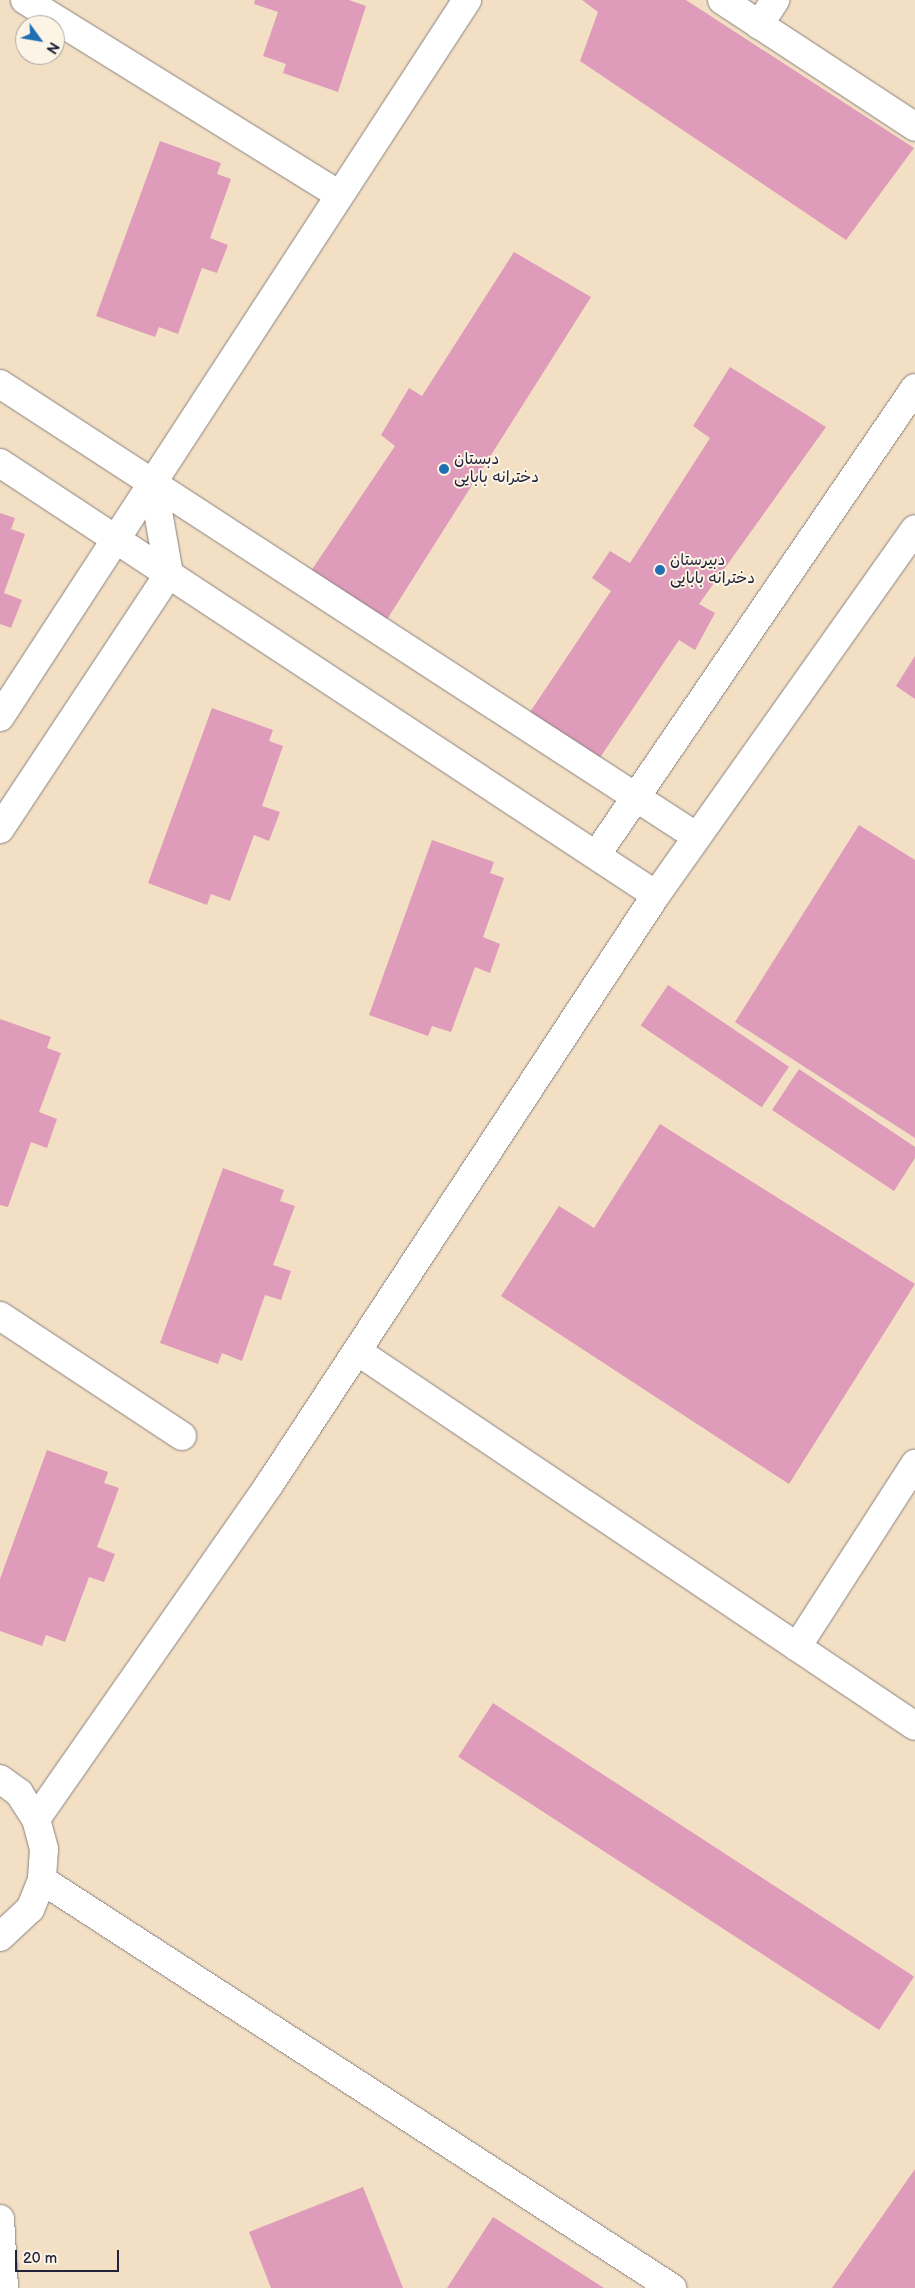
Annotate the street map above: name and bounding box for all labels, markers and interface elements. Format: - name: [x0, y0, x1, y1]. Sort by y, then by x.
- north arrow: [15, 15, 65, 65]
- text: N: [42, 39, 62, 57]
- place label: دبستان دخترانه بابایی: [454, 450, 539, 488]
- marker: دبستان دخترانه بابایی: [438, 463, 450, 475]
- place label: دبیرستان دخترانه بابایی: [670, 551, 755, 589]
- marker: دبیرستان دخترانه بابایی: [654, 564, 666, 576]
- scale bar: [18, 2240, 121, 2272]
- text: 20 m: [23, 2249, 57, 2268]

